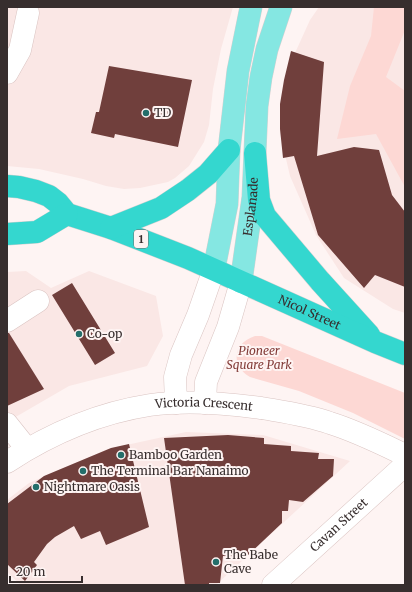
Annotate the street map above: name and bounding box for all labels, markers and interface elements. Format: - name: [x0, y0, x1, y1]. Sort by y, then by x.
- place label: TD: [154, 105, 171, 120]
- marker: TD: [141, 108, 151, 118]
- street label: Esplanade: [240, 177, 261, 237]
- road number: 1: [134, 230, 148, 248]
- street label: Nicol Street: [276, 292, 344, 333]
- place label: Co-op: [87, 326, 122, 341]
- marker: Co-op: [74, 329, 84, 339]
- park label: Pioneer Square Park: [226, 343, 292, 372]
- street label: Victoria Crescent: [153, 394, 254, 414]
- place label: Bamboo Garden: [129, 447, 222, 462]
- marker: Bamboo Garden: [116, 450, 126, 460]
- place label: The Terminal Bar Nanaimo: [91, 463, 249, 478]
- marker: The Terminal Bar Nanaimo: [78, 466, 88, 476]
- place label: Nightmare Oasis: [44, 479, 140, 494]
- marker: Nightmare Oasis: [31, 482, 41, 492]
- street label: Cavan Street: [307, 495, 371, 555]
- place label: The Babe Cave: [224, 547, 278, 576]
- marker: The Babe Cave: [211, 557, 221, 567]
- scale bar: [10, 558, 82, 584]
- text: 20 m: [16, 564, 45, 579]

